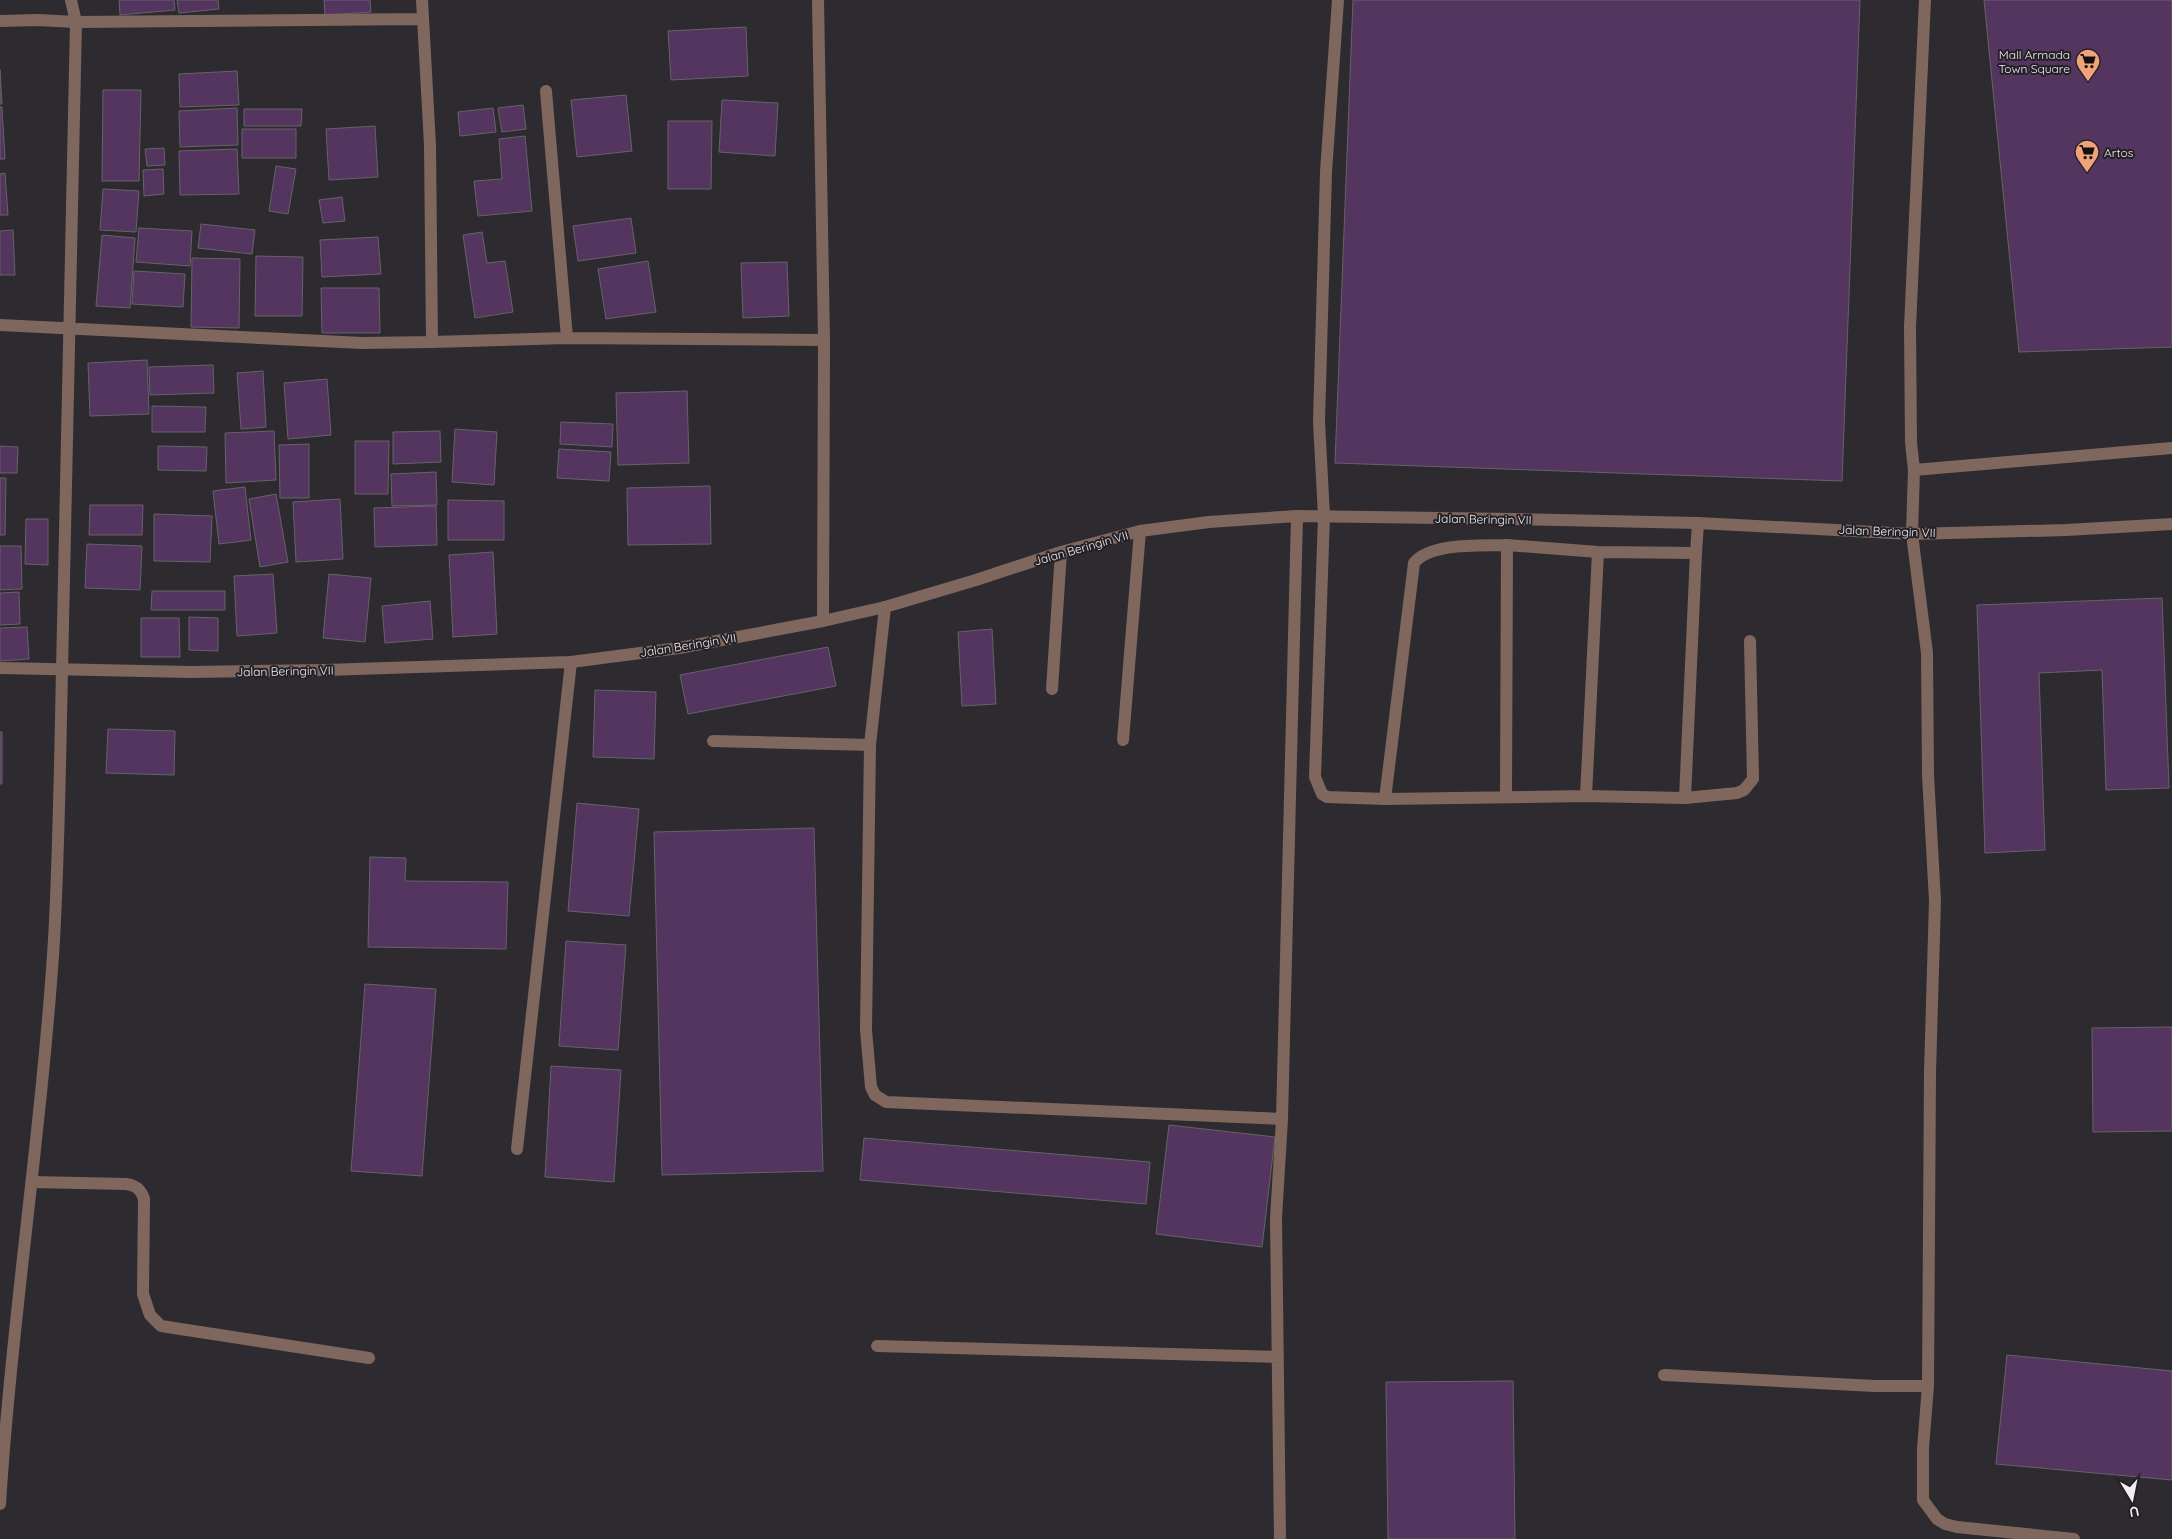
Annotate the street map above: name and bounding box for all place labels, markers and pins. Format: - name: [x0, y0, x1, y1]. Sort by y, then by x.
- place label: Mall Armada Town Square: [1998, 47, 2070, 76]
- supermarket icon: Mall Armada Town Square: [2075, 48, 2101, 82]
- supermarket icon: Artos: [2074, 139, 2100, 173]
- place label: Artos: [2104, 145, 2134, 160]

